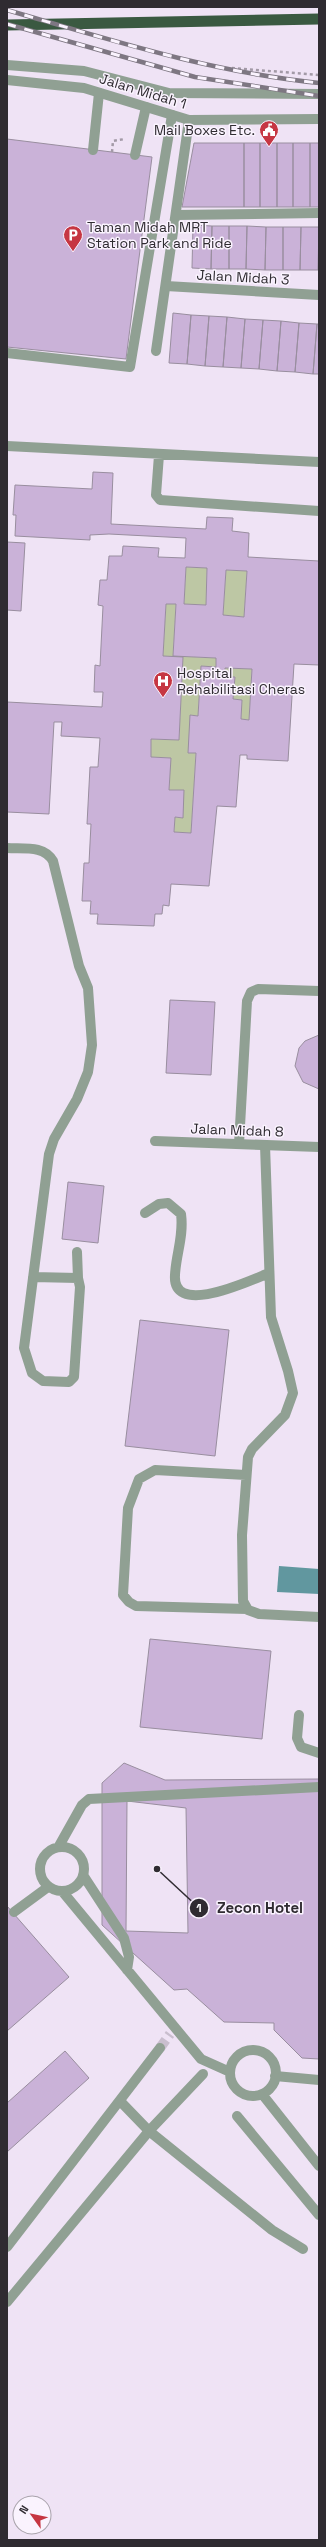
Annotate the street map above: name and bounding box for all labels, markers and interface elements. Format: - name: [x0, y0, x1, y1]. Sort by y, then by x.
- street label: Jalan Midah 1: [97, 69, 189, 113]
- public building icon: Mail Boxes Etc.: [258, 119, 280, 147]
- place label: Mail Boxes Etc.: [154, 121, 255, 139]
- place label: Taman Midah MRT Station Park and Ride: [87, 218, 232, 252]
- parking icon: Taman Midah MRT Station Park and Ride: [62, 224, 84, 252]
- street label: Jalan Midah 3: [196, 266, 290, 288]
- place label: Hospital Rehabilitasi Cheras: [177, 664, 305, 698]
- hospital icon: Hospital Rehabilitasi Cheras: [152, 670, 174, 698]
- street label: Jalan Midah 8: [190, 1119, 284, 1141]
- callout: Zecon Hotel: [189, 1894, 311, 1921]
- text: Zecon Hotel: [217, 1898, 303, 1917]
- text: 1: [196, 1900, 202, 1916]
- north arrow: [12, 2495, 52, 2535]
- text: N: [16, 2503, 31, 2516]

